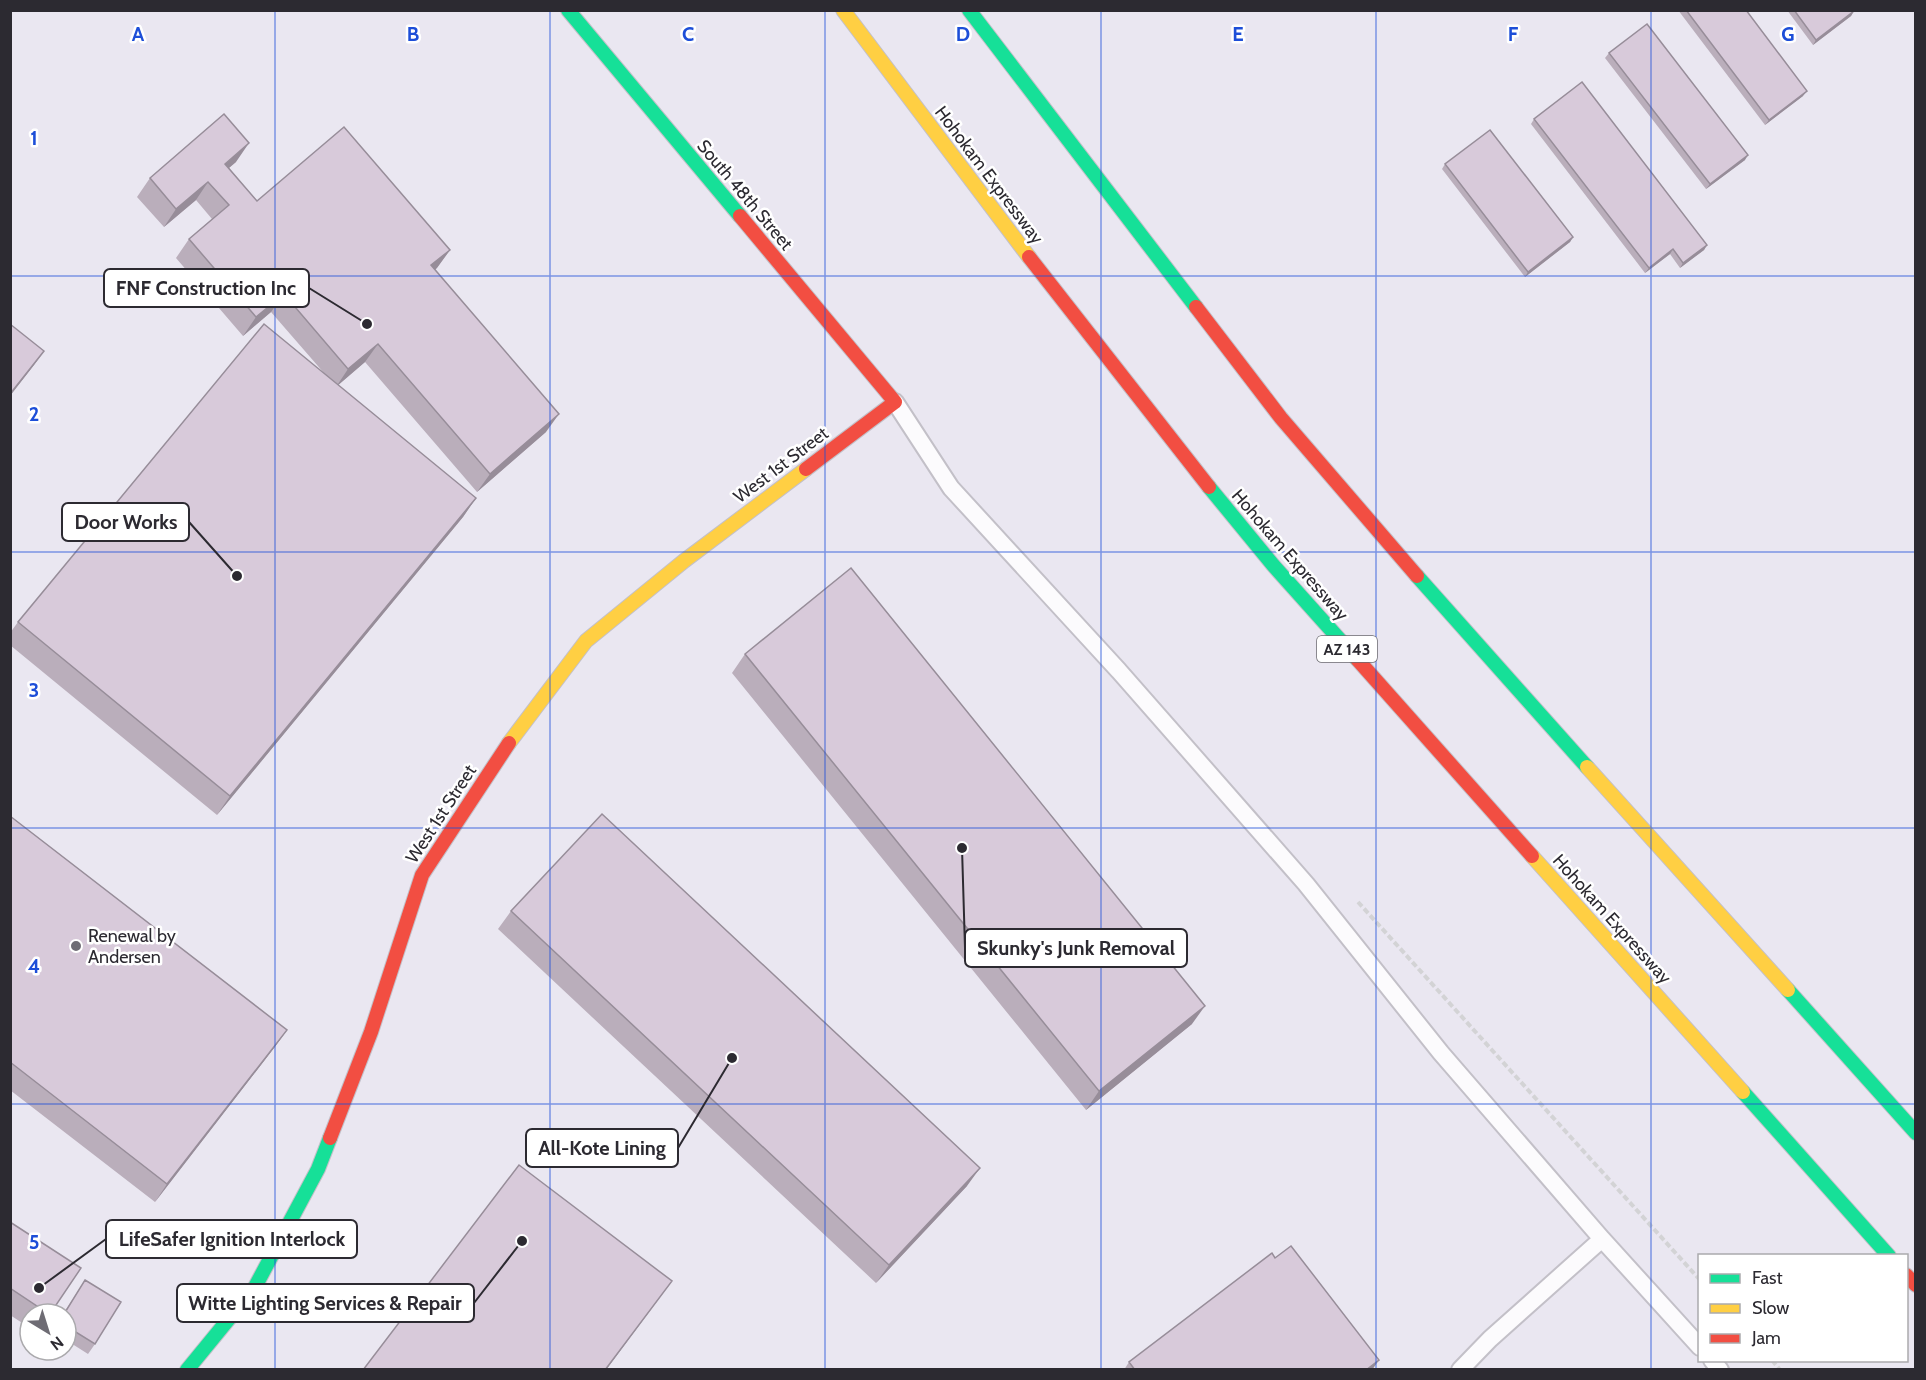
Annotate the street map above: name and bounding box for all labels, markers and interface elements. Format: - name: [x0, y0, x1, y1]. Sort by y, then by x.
- text: A: [132, 22, 145, 46]
- text: B: [407, 22, 419, 46]
- text: C: [682, 22, 694, 46]
- text: D: [956, 22, 970, 46]
- text: E: [1232, 22, 1244, 46]
- text: F: [1508, 22, 1519, 46]
- text: G: [1781, 22, 1795, 46]
- street label: Hohokam Expressway: [930, 102, 1048, 248]
- text: 1: [30, 126, 38, 150]
- street label: South 48th Street: [692, 135, 798, 255]
- callout: FNF Construction Inc: [104, 269, 309, 307]
- text: FNF Construction Inc: [116, 276, 296, 300]
- text: 2: [29, 402, 39, 426]
- street label: West 1st Street: [729, 422, 833, 508]
- street label: Hohokam Expressway: [1227, 485, 1353, 625]
- callout: Door Works: [62, 503, 189, 541]
- text: Door Works: [75, 510, 177, 534]
- road number: AZ 143: [1317, 636, 1377, 662]
- text: 3: [29, 678, 39, 702]
- street label: West 1st Street: [401, 761, 481, 867]
- street label: Hohokam Expressway: [1548, 850, 1676, 988]
- place label: Renewal by Andersen: [88, 925, 176, 968]
- callout: Skunky's Junk Removal: [965, 929, 1187, 967]
- text: Skunky's Junk Removal: [977, 936, 1175, 960]
- marker: Renewal by Andersen: [69, 939, 83, 953]
- text: 4: [28, 954, 40, 978]
- callout: All-Kote Lining: [526, 1129, 678, 1167]
- text: All-Kote Lining: [538, 1136, 666, 1160]
- callout: LifeSafer Ignition Interlock: [106, 1220, 357, 1258]
- text: LifeSafer Ignition Interlock: [119, 1227, 346, 1251]
- text: 5: [29, 1230, 39, 1254]
- legend: [1698, 1254, 1908, 1362]
- text: Fast: [1752, 1267, 1783, 1289]
- callout: Witte Lighting Services & Repair: [177, 1284, 474, 1322]
- text: Witte Lighting Services & Repair: [188, 1291, 462, 1315]
- text: Slow: [1752, 1297, 1789, 1319]
- north arrow: [18, 1302, 78, 1362]
- text: Jam: [1751, 1327, 1781, 1349]
- text: N: [47, 1332, 67, 1354]

